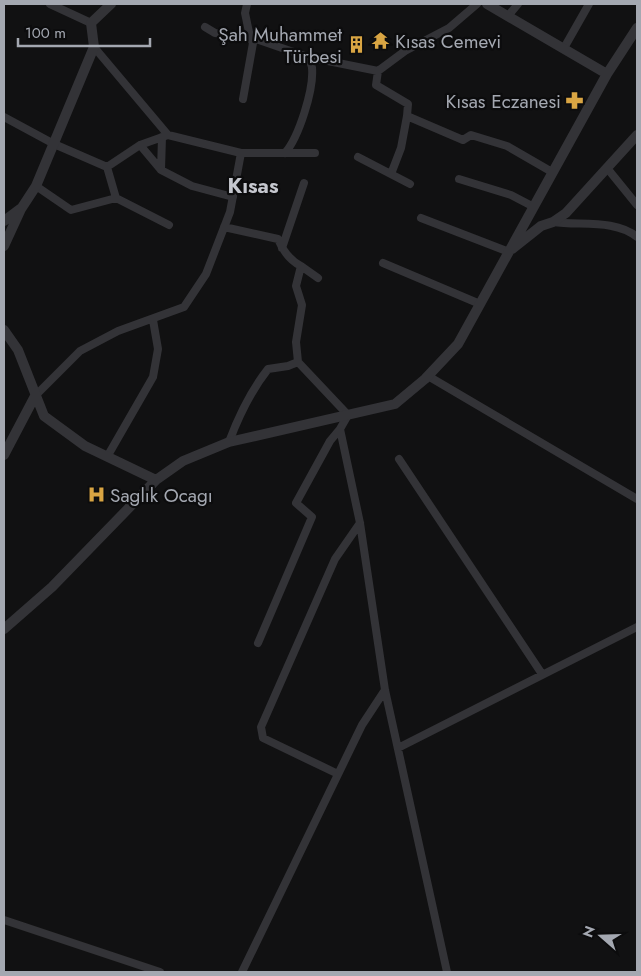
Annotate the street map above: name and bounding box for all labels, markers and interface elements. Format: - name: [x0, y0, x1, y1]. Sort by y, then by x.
- scale bar: [18, 15, 150, 47]
- place label: Şah Muhammet Türbesi: [218, 21, 342, 70]
- text: 100 m: [25, 22, 66, 44]
- place label: Kısas Cemevi: [395, 28, 501, 55]
- temple icon: Kısas Cemevi: [371, 31, 391, 51]
- building icon: Şah Muhammet Türbesi: [346, 35, 366, 55]
- place label: Kısas Eczanesi: [445, 88, 561, 115]
- pharmacy icon: Kısas Eczanesi: [565, 91, 585, 111]
- district label: Kısas: [228, 171, 279, 201]
- place label: Saglık Ocagı: [110, 482, 213, 509]
- hospital icon: Saglık Ocagı: [86, 485, 106, 505]
- north arrow: [576, 911, 626, 961]
- text: N: [577, 923, 600, 940]

